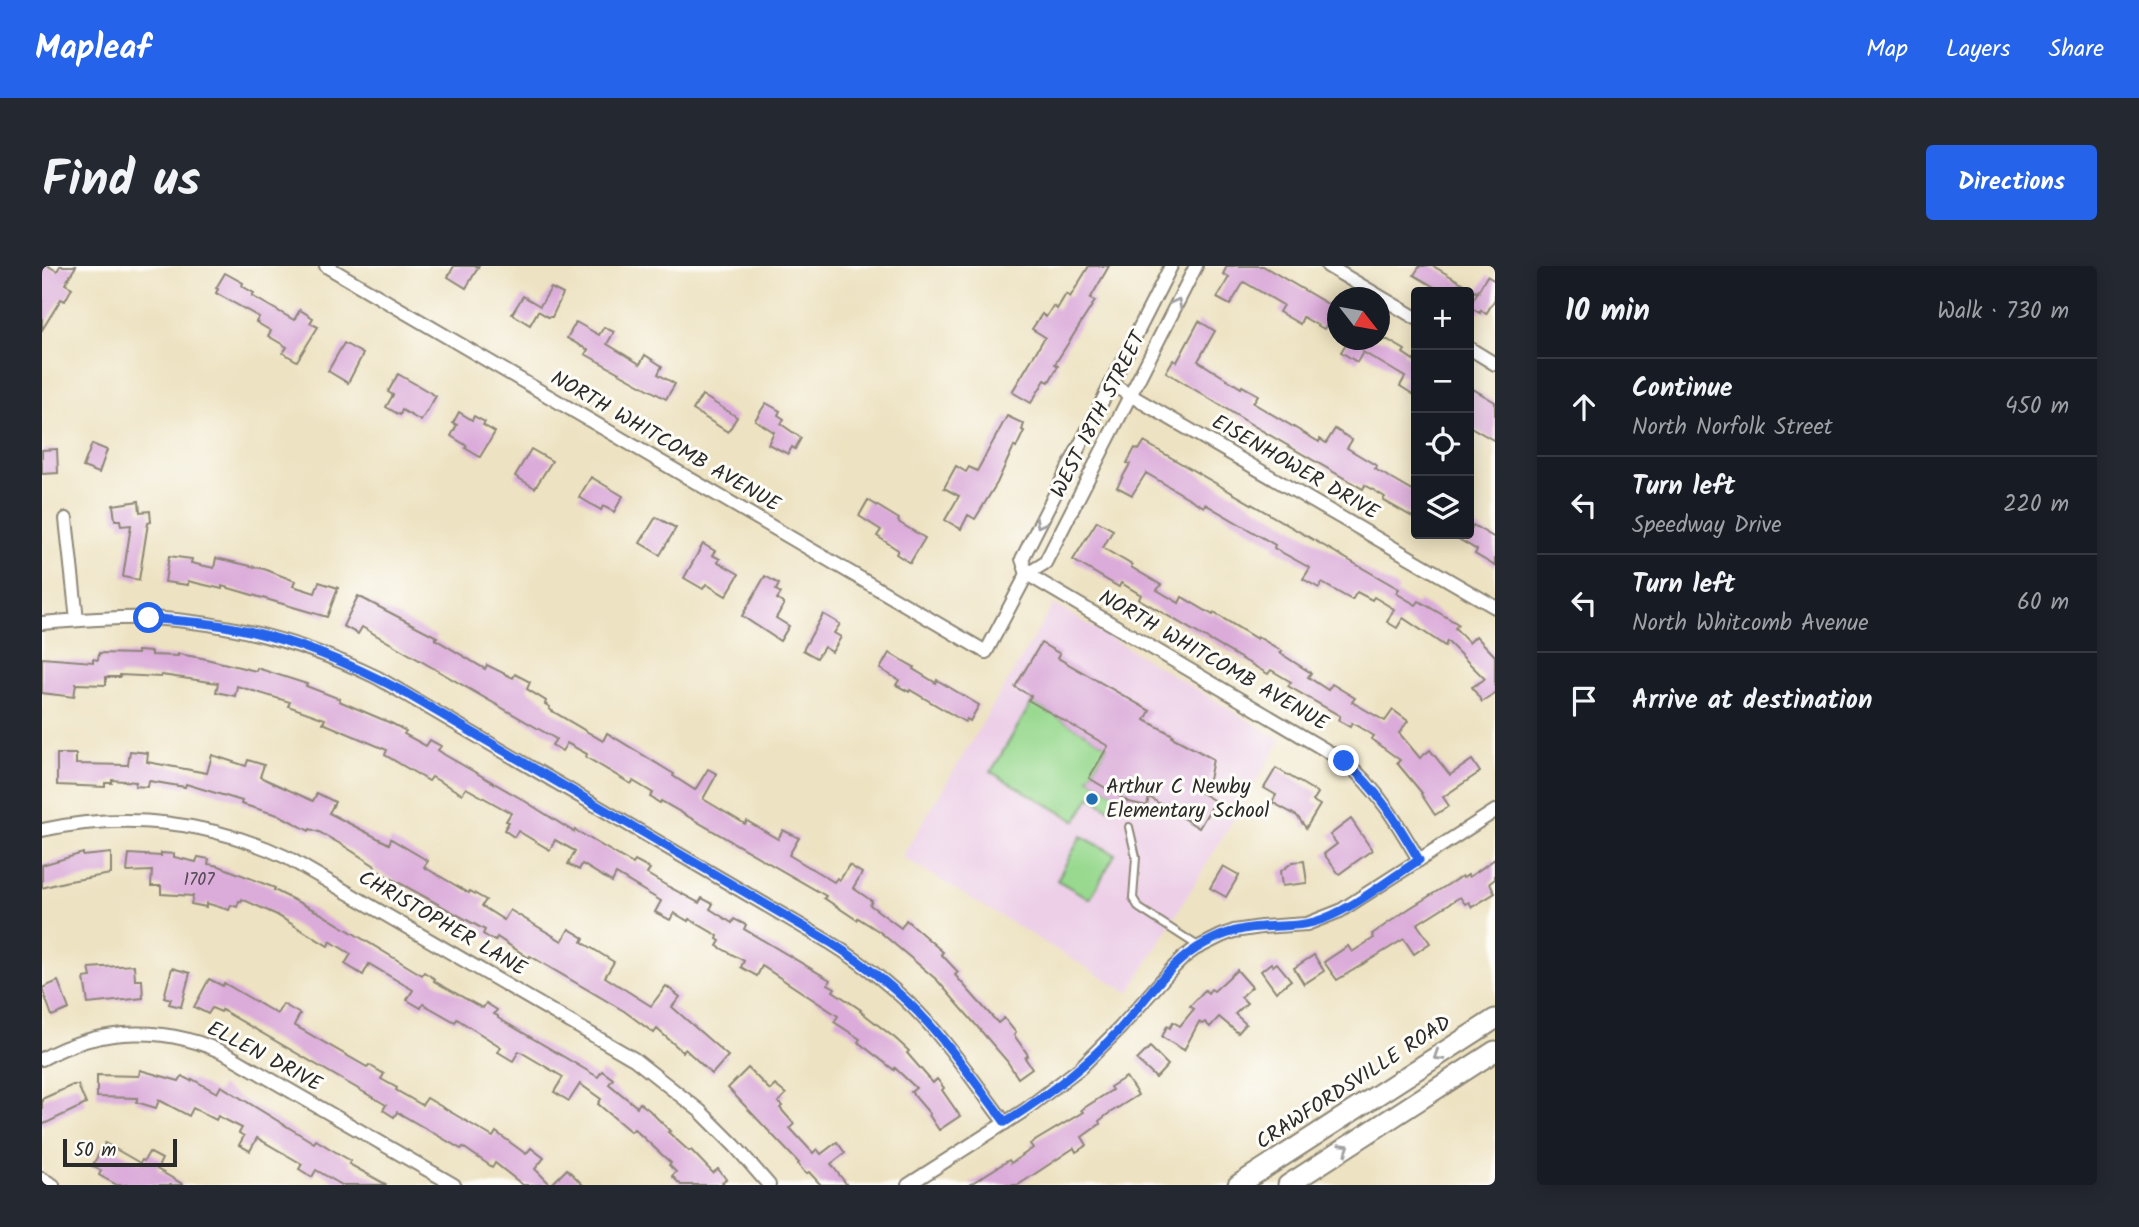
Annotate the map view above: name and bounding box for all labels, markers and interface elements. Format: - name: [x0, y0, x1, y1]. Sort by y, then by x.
- text: Mapleaf: [35, 23, 151, 76]
- text: Map: [1866, 30, 1908, 69]
- text: Layers: [1946, 30, 2010, 69]
- text: Share: [2048, 30, 2104, 69]
- text: Find us: [42, 143, 200, 221]
- button: Directions: [1926, 145, 2097, 220]
- north arrow: [1327, 287, 1390, 350]
- map controls: [1411, 287, 1474, 539]
- button: +: [1411, 287, 1474, 350]
- text: 10 min: [1565, 288, 1650, 336]
- text: Walk · 730 m: [1937, 294, 2069, 330]
- one-way arrow: [1169, 298, 1183, 310]
- street label: WEST 18TH STREET: [1043, 324, 1156, 504]
- button: −: [1411, 350, 1474, 413]
- street label: NORTH WHITCOMB AVENUE: [544, 363, 787, 522]
- text: Continue: [1632, 368, 1733, 410]
- icon: ahead: [1565, 388, 1603, 426]
- text: 450 m: [2005, 389, 2069, 425]
- street label: EISENHOWER DRIVE: [1205, 407, 1386, 530]
- text: North Norfolk Street: [1632, 410, 1833, 446]
- button: locate: [1411, 413, 1474, 476]
- text: Turn left: [1632, 466, 1735, 508]
- button: layers: [1411, 476, 1474, 539]
- icon: left: [1565, 486, 1603, 524]
- text: 220 m: [2003, 487, 2069, 523]
- text: Speedway Drive: [1632, 508, 1782, 544]
- one-way arrow: [1035, 516, 1048, 528]
- text: Turn left: [1632, 564, 1735, 606]
- street label: NORTH WHITCOMB AVENUE: [1092, 582, 1335, 741]
- icon: left: [1565, 584, 1603, 622]
- text: 60 m: [2017, 585, 2069, 621]
- route start: [133, 602, 164, 633]
- text: North Whitcomb Avenue: [1632, 606, 1869, 642]
- text: Arrive at destination: [1632, 680, 1872, 722]
- icon: arrive: [1565, 682, 1603, 720]
- route end: [1328, 745, 1359, 776]
- place label: Arthur C Newby Elementary School: [1106, 771, 1269, 828]
- marker: Arthur C Newby Elementary School: [1084, 791, 1100, 807]
- street label: CHRISTOPHER LANE: [352, 862, 533, 986]
- house number: 1707: [183, 866, 215, 895]
- street label: CRAWFORDSVILLE ROAD: [1250, 1007, 1458, 1159]
- street label: ELLEN DRIVE: [201, 1013, 328, 1101]
- one-way arrow: [1432, 1048, 1445, 1061]
- scale bar: [63, 1136, 177, 1168]
- text: 50 m: [74, 1136, 116, 1166]
- one-way arrow: [1338, 1143, 1351, 1156]

